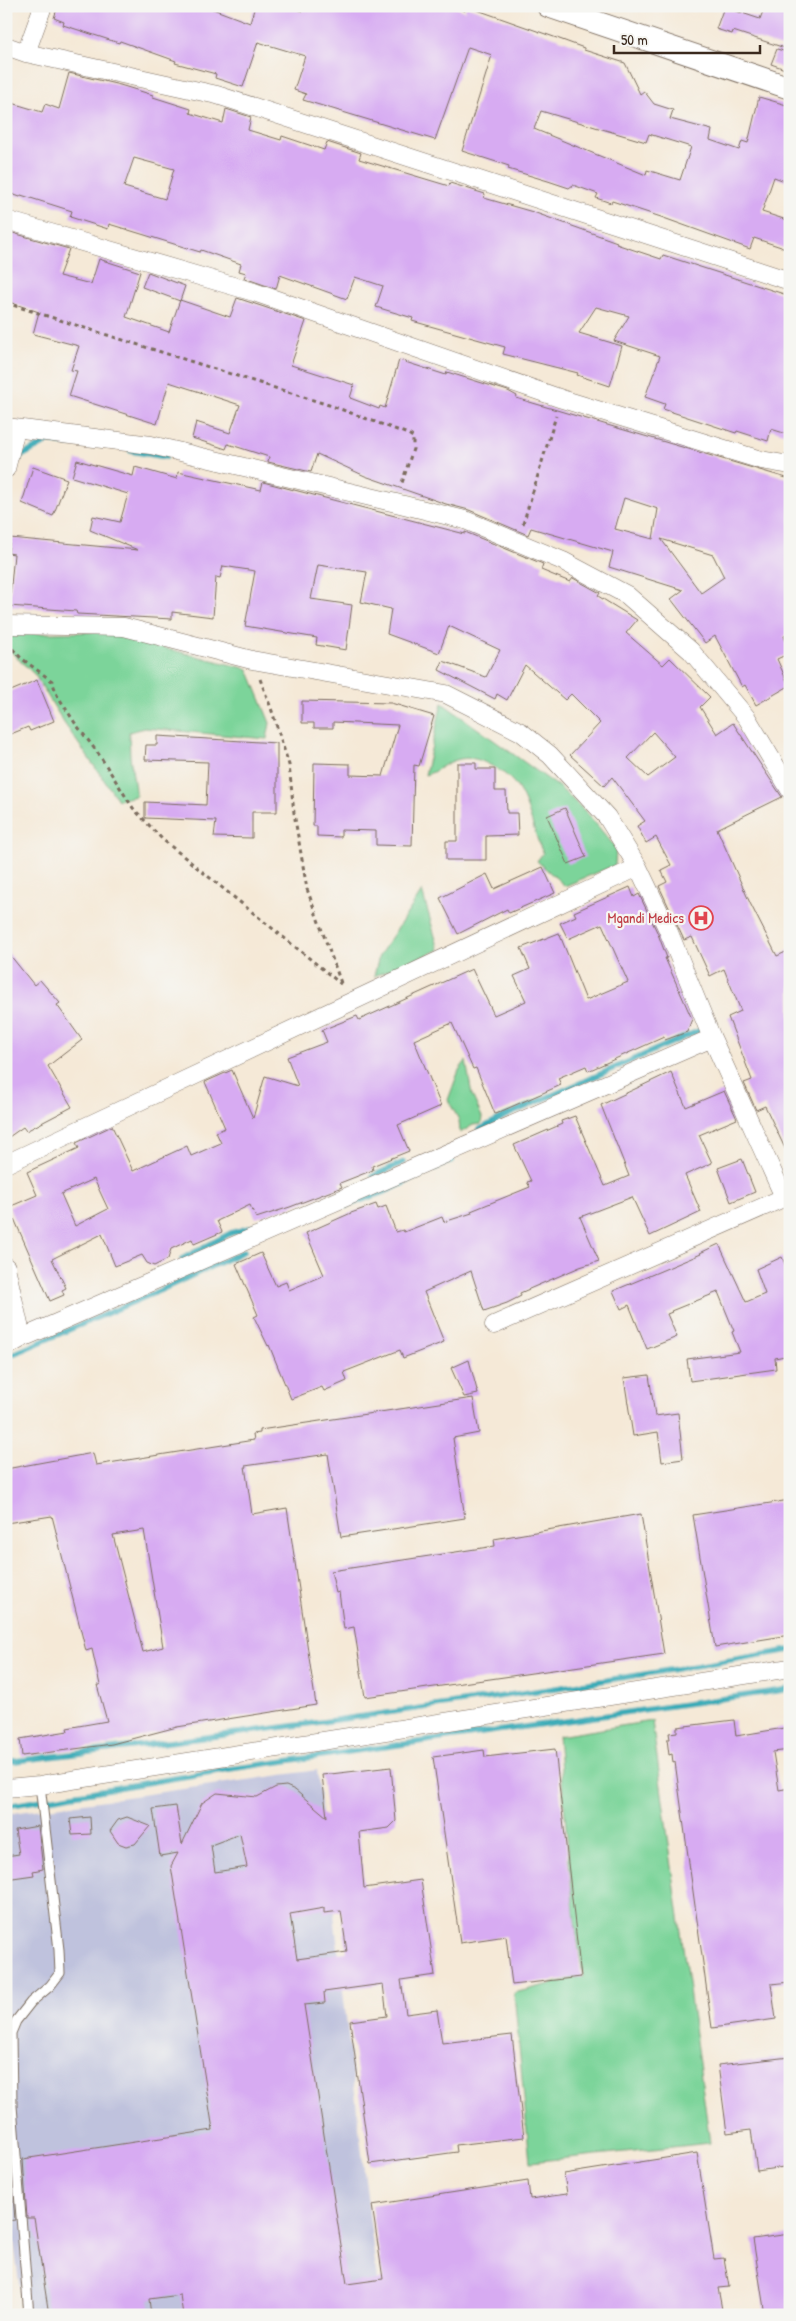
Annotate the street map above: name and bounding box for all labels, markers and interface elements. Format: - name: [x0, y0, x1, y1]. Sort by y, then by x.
- scale bar: [614, 22, 760, 54]
- text: 50 m: [621, 29, 648, 50]
- hospital icon: Mgandi Medics: [688, 905, 714, 931]
- place label: Mgandi Medics: [607, 907, 684, 928]

